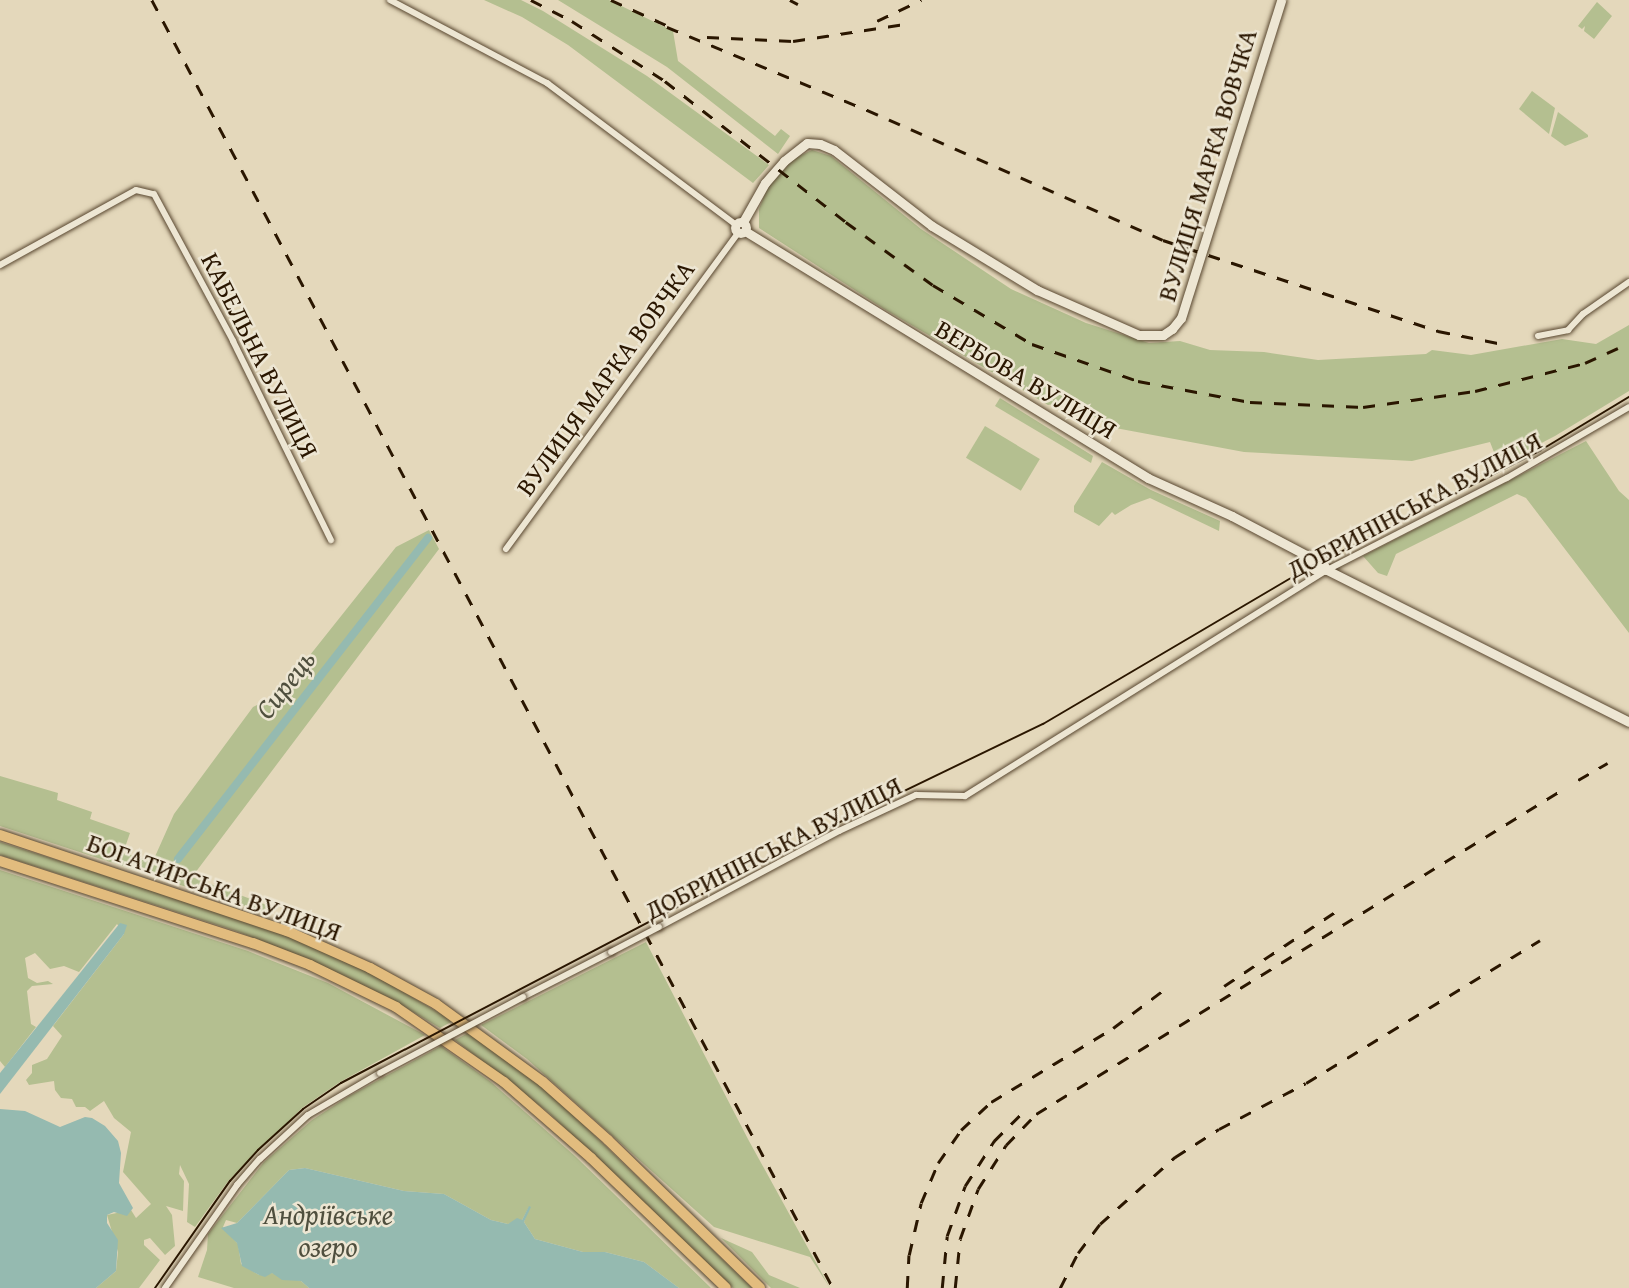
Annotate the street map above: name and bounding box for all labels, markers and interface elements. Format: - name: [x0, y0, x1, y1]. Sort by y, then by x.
- street label: ВУЛИЦЯ МАРКА ВОВЧКА: [1151, 25, 1263, 305]
- street label: КАБЕЛЬНА ВУЛИЦЯ: [195, 247, 325, 463]
- street label: ВУЛИЦЯ МАРКА ВОВЧКА: [509, 254, 701, 502]
- street label: ВЕРБОВА ВУЛИЦЯ: [930, 313, 1122, 445]
- street label: ДОБРИНІНСЬКА ВУЛИЦЯ: [1281, 425, 1547, 585]
- water label: Сирець: [248, 643, 322, 725]
- street label: ДОБРИНІНСЬКА ВУЛИЦЯ: [639, 770, 907, 926]
- street label: БОГАТИРСЬКА ВУЛИЦЯ: [83, 827, 345, 947]
- water label: Андріївське озеро: [263, 1197, 393, 1263]

